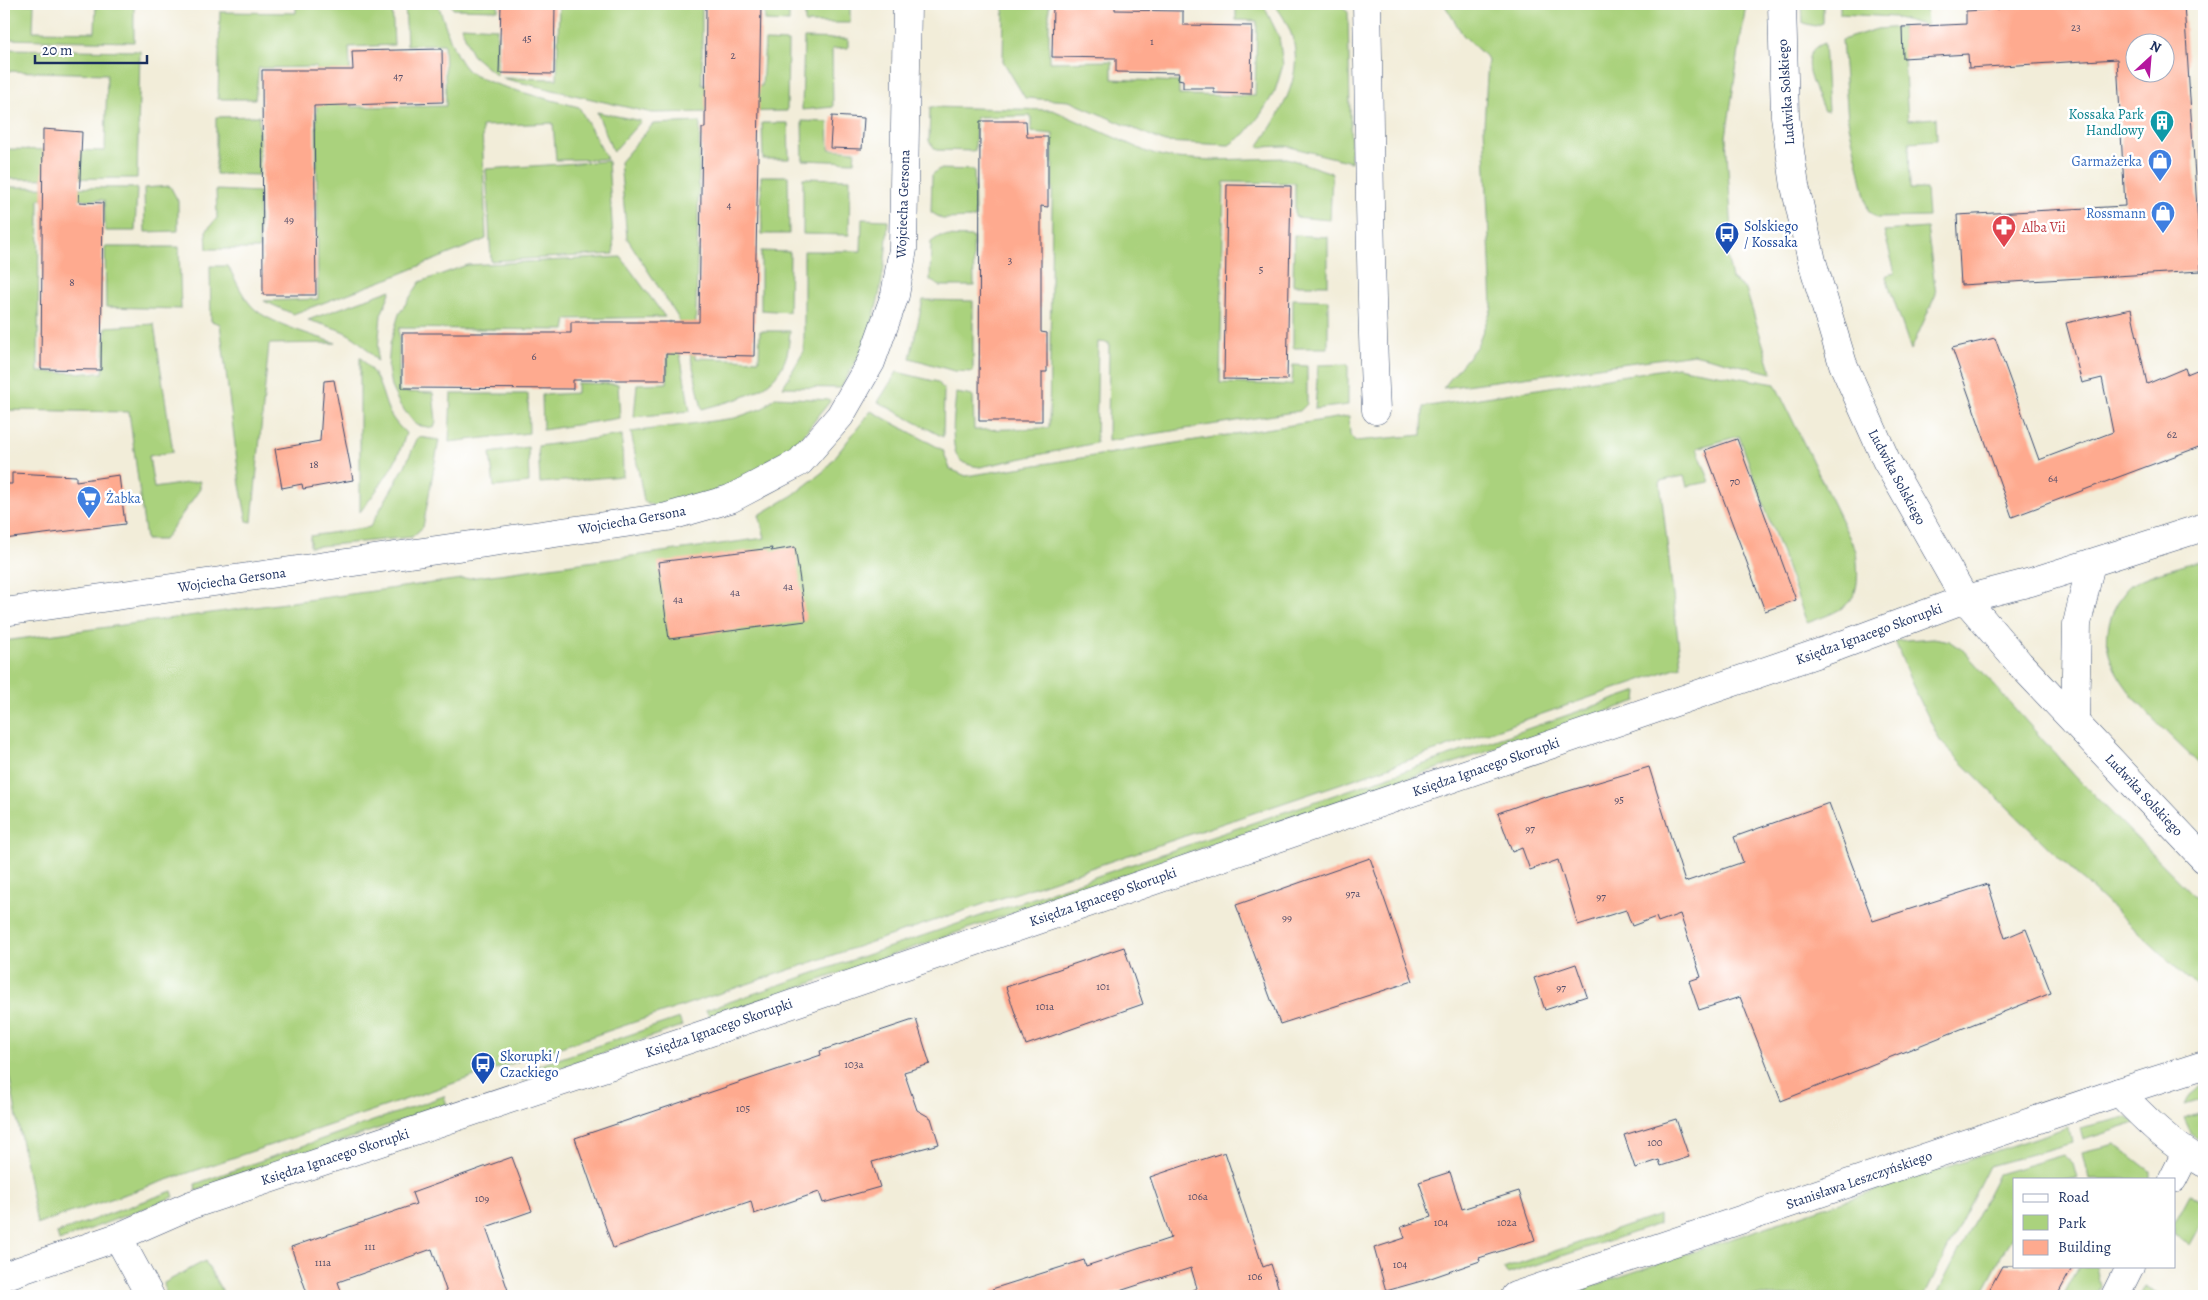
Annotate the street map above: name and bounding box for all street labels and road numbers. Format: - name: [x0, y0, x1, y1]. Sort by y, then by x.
- street label: Ludwika Solskiego: [1773, 38, 1799, 146]
- street label: Wojciecha Gersona: [892, 149, 914, 260]
- street label: Ludwika Solskiego: [1864, 426, 1930, 528]
- street label: Wojciecha Gersona: [576, 501, 688, 539]
- street label: Wojciecha Gersona: [176, 563, 288, 597]
- street label: Księdza Ignacego Skorupki: [1793, 599, 1945, 669]
- street label: Księdza Ignacego Skorupki: [1410, 733, 1562, 801]
- street label: Ludwika Solskiego: [2101, 750, 2187, 840]
- street label: Księdza Ignacego Skorupki: [1027, 863, 1179, 931]
- street label: Księdza Ignacego Skorupki: [643, 994, 795, 1062]
- street label: Księdza Ignacego Skorupki: [259, 1124, 412, 1190]
- street label: Stanisława Leszczyńskiego: [1783, 1146, 1935, 1214]

